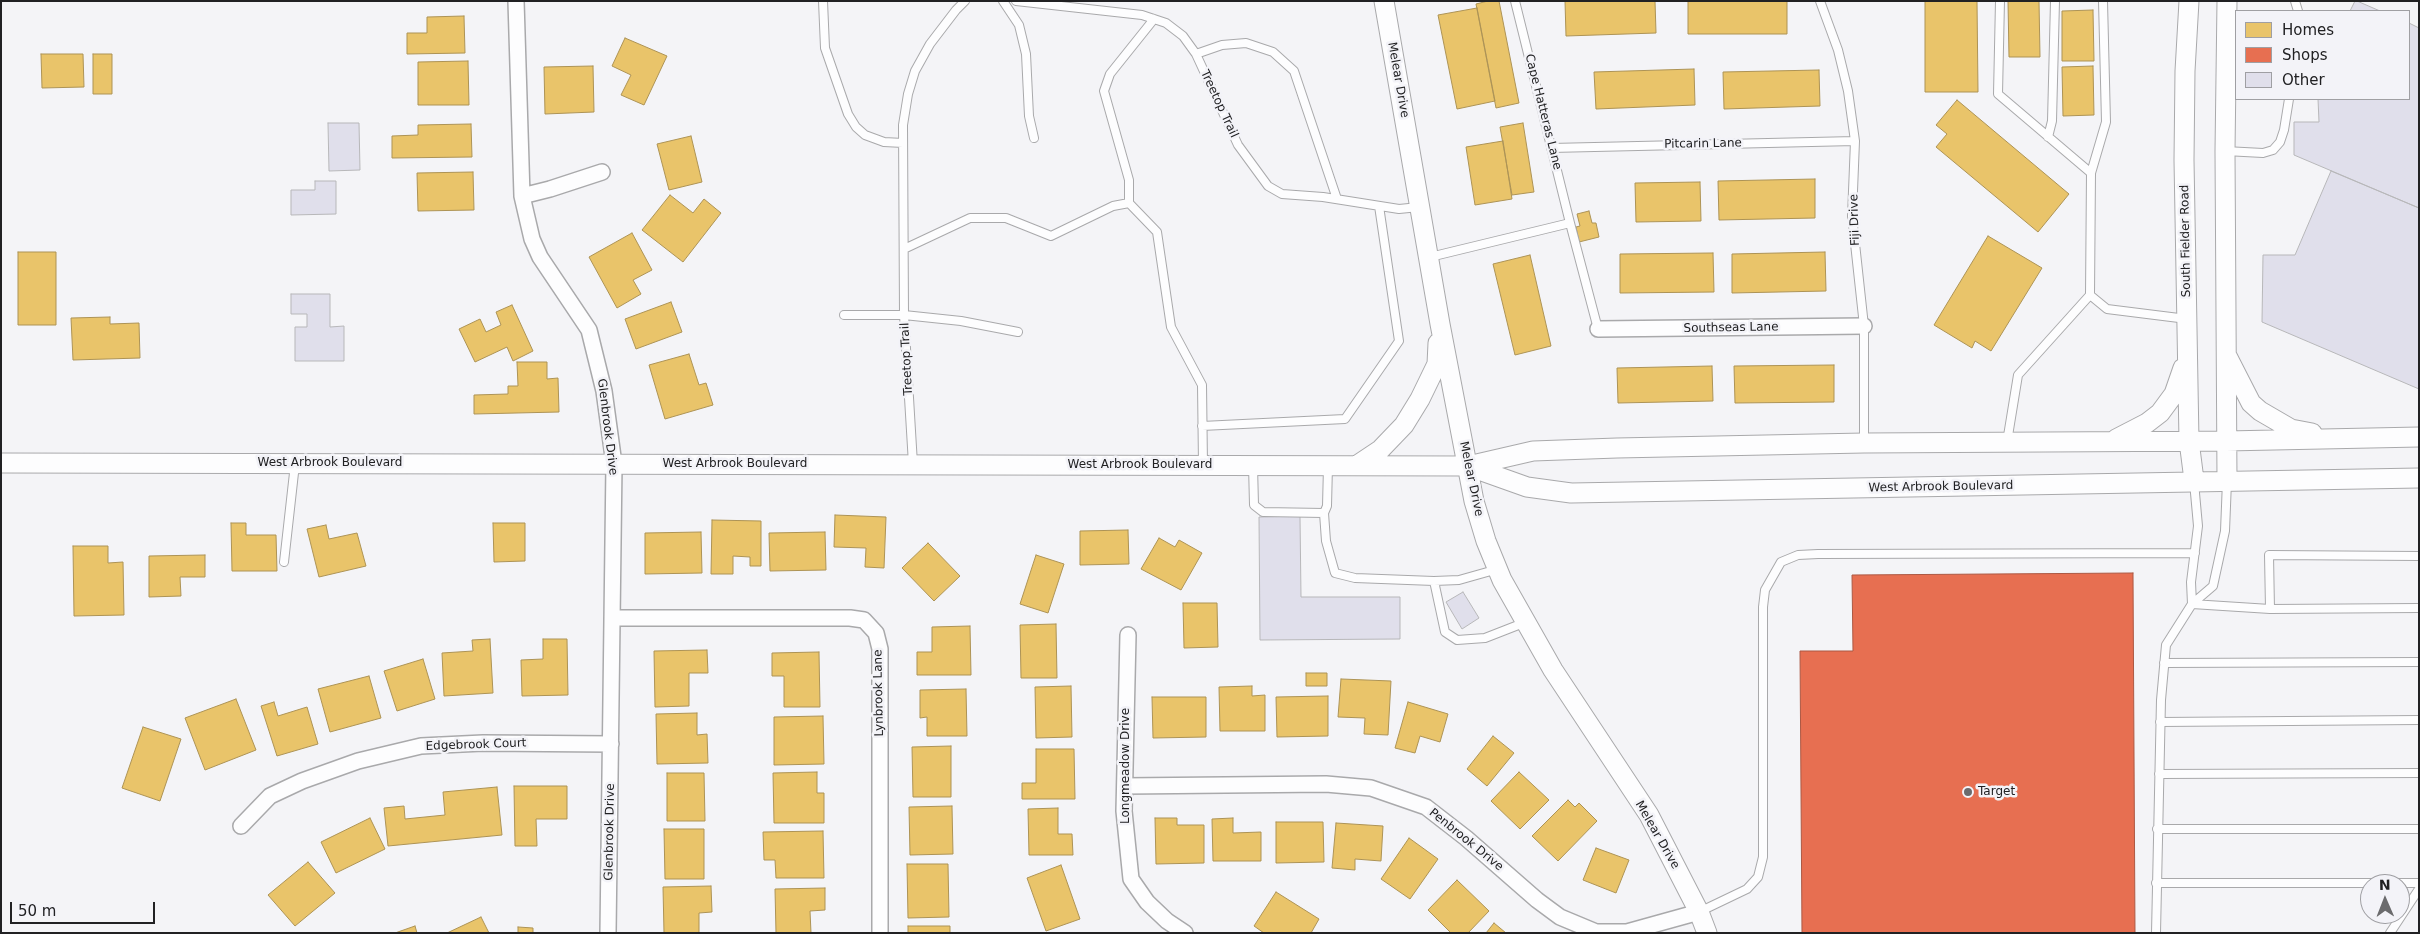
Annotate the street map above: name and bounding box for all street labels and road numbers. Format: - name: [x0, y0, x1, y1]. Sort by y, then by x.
- street label: Melear Drive: [1384, 41, 1412, 119]
- street label: Cape Hatteras Lane: [1522, 52, 1564, 172]
- street label: Treetop Trail: [1197, 68, 1241, 140]
- street label: Pitcarin Lane: [1664, 136, 1742, 152]
- street label: South Fielder Road: [2178, 185, 2194, 297]
- street label: Fiji Drive: [1847, 194, 1863, 246]
- street label: Southseas Lane: [1683, 320, 1779, 336]
- street label: Treetop Trail: [898, 322, 916, 396]
- street label: Glenbrook Drive: [594, 378, 620, 476]
- street label: Melear Drive: [1456, 440, 1486, 518]
- street label: West Arbrook Boulevard: [258, 456, 402, 470]
- street label: West Arbrook Boulevard: [663, 457, 807, 471]
- street label: West Arbrook Boulevard: [1068, 458, 1212, 472]
- street label: West Arbrook Boulevard: [1868, 479, 2014, 495]
- street label: Lynbrook Lane: [871, 649, 887, 737]
- street label: Longmeadow Drive: [1119, 708, 1133, 824]
- street label: Edgebrook Court: [425, 736, 527, 754]
- street label: Glenbrook Drive: [602, 783, 618, 881]
- street label: Melear Drive: [1632, 798, 1682, 872]
- street label: Penbrook Drive: [1426, 806, 1506, 874]

